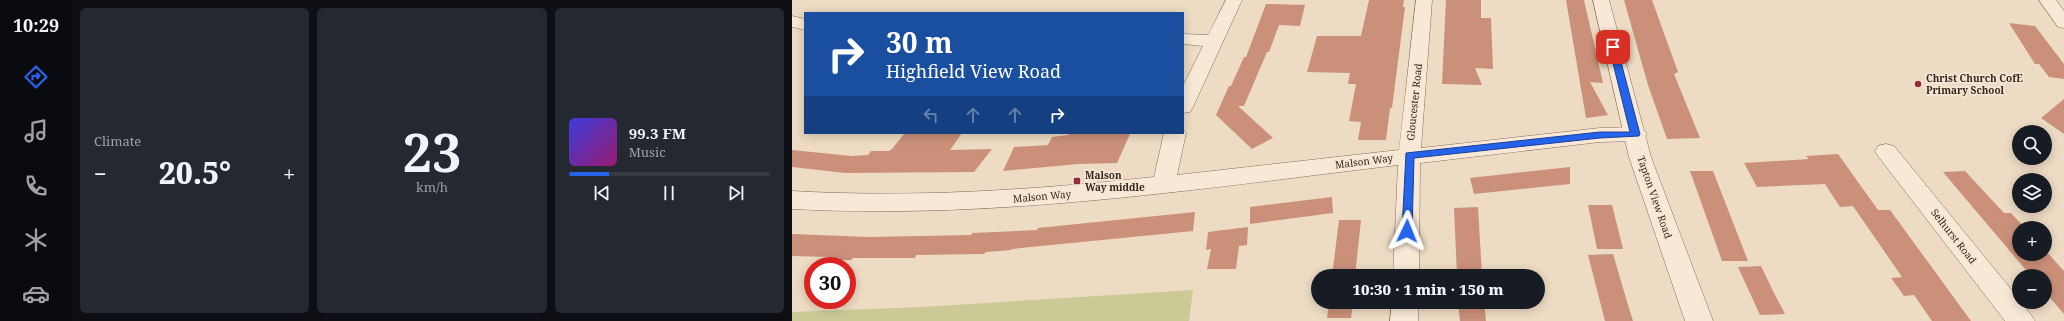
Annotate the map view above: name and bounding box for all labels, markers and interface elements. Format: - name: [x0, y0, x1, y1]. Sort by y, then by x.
- text: 10:29: [13, 13, 59, 37]
- text: 30 m: [886, 23, 953, 61]
- icon: right: [820, 28, 872, 80]
- pin: [1596, 30, 1630, 64]
- icon: arrive: [1602, 36, 1624, 58]
- text: Highfield View Road: [886, 59, 1061, 83]
- icon: directions: [22, 63, 50, 91]
- street label: Gloucester Road: [1403, 63, 1425, 141]
- place label: Christ Church CofE Primary School: [1926, 71, 2023, 97]
- marker: Christ Church CofE Primary School: [1913, 79, 1923, 89]
- icon: left: [920, 104, 942, 126]
- icon: ahead: [962, 104, 984, 126]
- icon: ahead: [1004, 104, 1026, 126]
- icon: right: [1046, 104, 1068, 126]
- text: 23: [403, 116, 461, 187]
- icon: music: [22, 117, 50, 145]
- text: 99.3 FM: [629, 123, 686, 143]
- map controls: [2012, 125, 2052, 309]
- button: search: [2012, 125, 2052, 165]
- text: Climate: [94, 132, 141, 150]
- text: Music: [629, 143, 666, 161]
- street label: Malson Way: [1334, 150, 1394, 172]
- text: 20.5°: [159, 152, 231, 193]
- street label: Tapton View Road: [1634, 154, 1676, 240]
- text: −: [94, 158, 107, 188]
- text: +: [283, 158, 295, 188]
- place label: Malson Way middle: [1085, 168, 1145, 194]
- icon: phone: [22, 172, 50, 200]
- button: layers: [2012, 173, 2052, 213]
- marker: Malson Way middle: [1072, 176, 1082, 186]
- text: km/h: [416, 178, 448, 196]
- icon: previous: [591, 182, 613, 204]
- icon: pause: [658, 182, 680, 204]
- icon: next: [725, 182, 747, 204]
- street label: Malson Way: [1012, 186, 1072, 206]
- street label: Selhurst Road: [1928, 206, 1980, 266]
- position arrow: [1386, 210, 1428, 252]
- button: +: [2012, 221, 2052, 261]
- icon: climate: [22, 226, 50, 254]
- speed limit sign: 30: [804, 257, 856, 309]
- button: −: [2012, 269, 2052, 309]
- text: 10:30 · 1 min · 150 m: [1352, 279, 1504, 299]
- icon: car: [22, 280, 50, 308]

